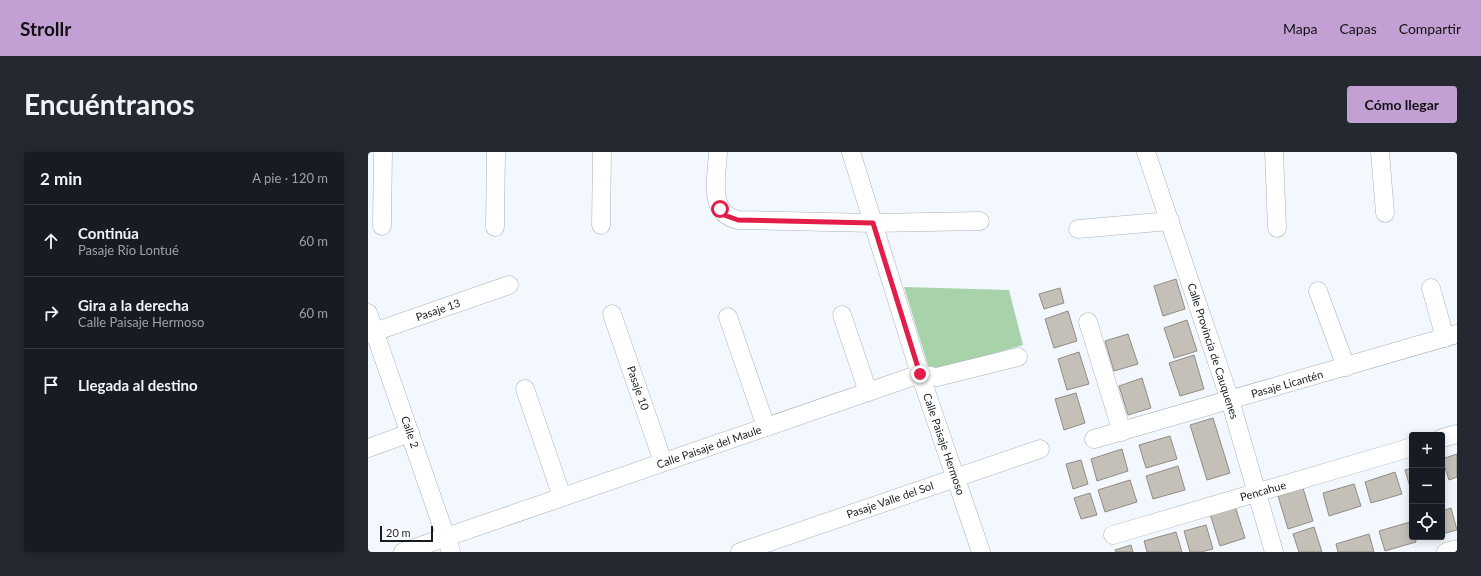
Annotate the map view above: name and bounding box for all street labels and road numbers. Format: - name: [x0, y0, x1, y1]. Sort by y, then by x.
- street label: Calle Provincia de Cauquenes: [1185, 281, 1242, 421]
- street label: Pasaje 13: [414, 296, 462, 323]
- street label: Pasaje 10: [625, 364, 652, 412]
- street label: Pasaje Licantén: [1249, 367, 1324, 400]
- street label: Calle Paisaje Hermoso: [921, 391, 968, 497]
- street label: Calle 2: [399, 414, 422, 450]
- street label: Calle Paisaje del Maule: [655, 422, 763, 471]
- street label: Pencahue: [1238, 478, 1287, 503]
- street label: Pasaje Valle del Sol: [845, 479, 935, 520]

